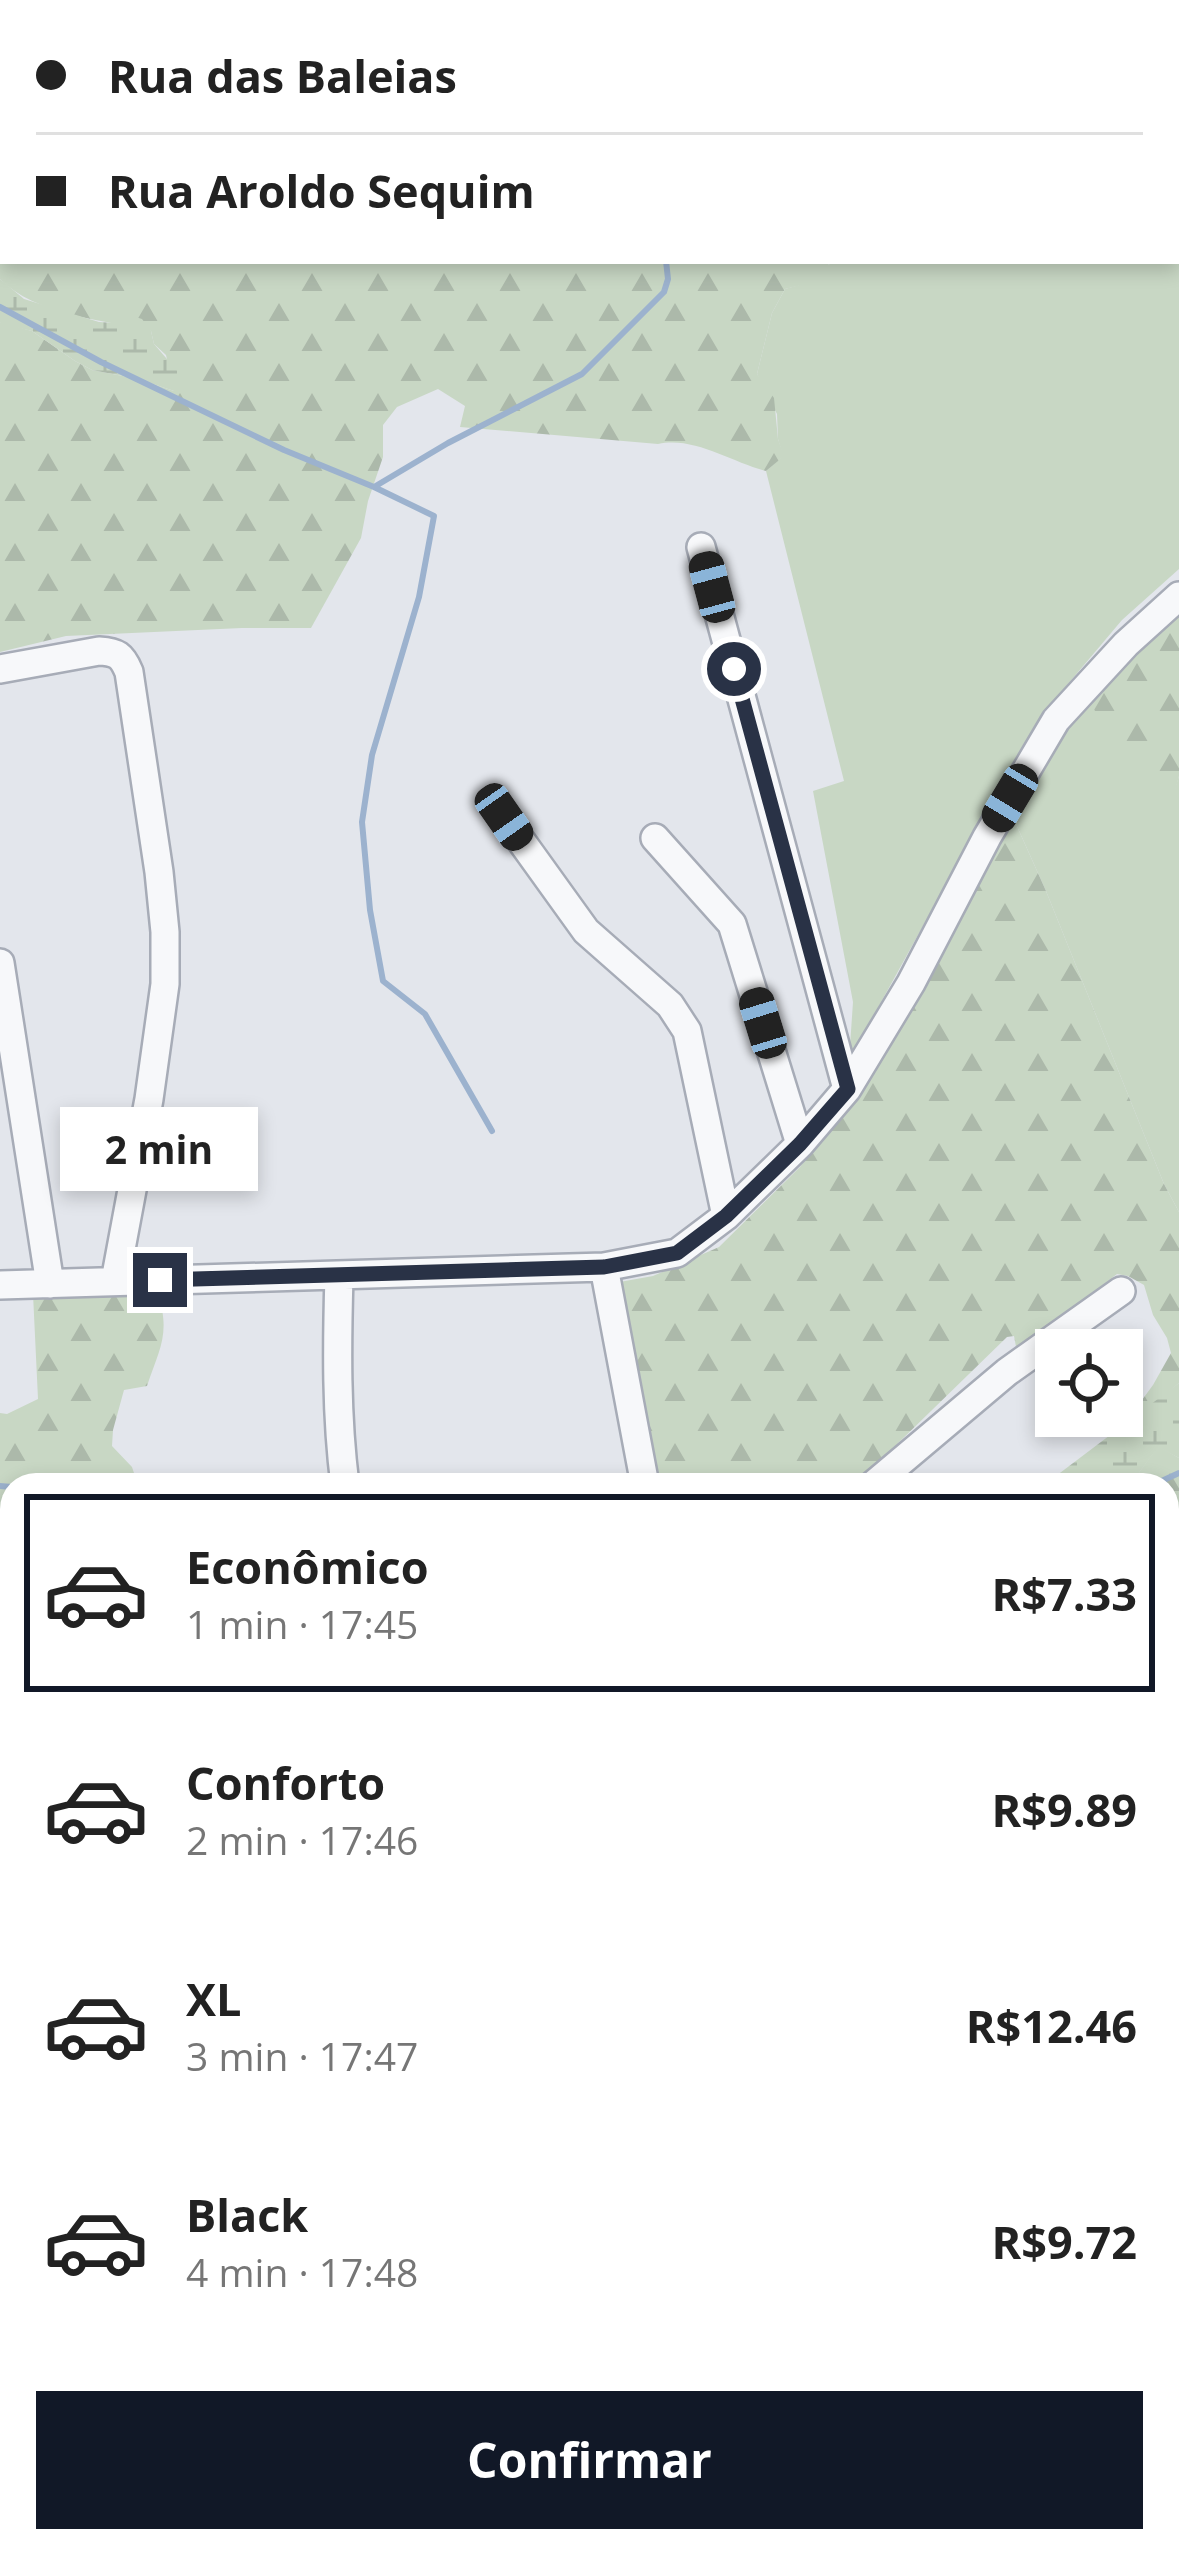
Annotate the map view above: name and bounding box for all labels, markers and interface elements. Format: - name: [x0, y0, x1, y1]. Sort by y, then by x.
- text: Rua das Baleias: [108, 45, 457, 106]
- text: Rua Aroldo Sequim: [108, 160, 535, 221]
- car: [685, 548, 739, 626]
- route start: [707, 642, 761, 696]
- car: [976, 758, 1044, 838]
- car: [469, 777, 539, 857]
- car: [735, 983, 791, 1063]
- callout: 2 min: [61, 1106, 259, 1190]
- text: 2 min: [105, 1122, 213, 1175]
- route end: [133, 1253, 187, 1307]
- map controls: [1035, 1329, 1143, 1437]
- button: locate: [1035, 1329, 1143, 1437]
- text: Econômico: [186, 1536, 429, 1597]
- icon: car: [42, 1539, 150, 1647]
- text: R$7.33: [992, 1563, 1137, 1624]
- text: 1 min · 17:45: [186, 1597, 418, 1650]
- text: Conforto: [186, 1752, 385, 1813]
- icon: car: [42, 1755, 150, 1863]
- text: R$9.89: [992, 1779, 1137, 1840]
- text: 2 min · 17:46: [186, 1813, 418, 1866]
- text: XL: [186, 1968, 241, 2029]
- icon: car: [42, 1971, 150, 2079]
- text: R$12.46: [966, 1995, 1137, 2056]
- text: 3 min · 17:47: [186, 2029, 418, 2082]
- text: Black: [186, 2184, 308, 2245]
- icon: car: [42, 2187, 150, 2295]
- text: R$9.72: [992, 2211, 1137, 2272]
- text: 4 min · 17:48: [186, 2245, 418, 2298]
- button: Confirmar: [36, 2391, 1143, 2529]

